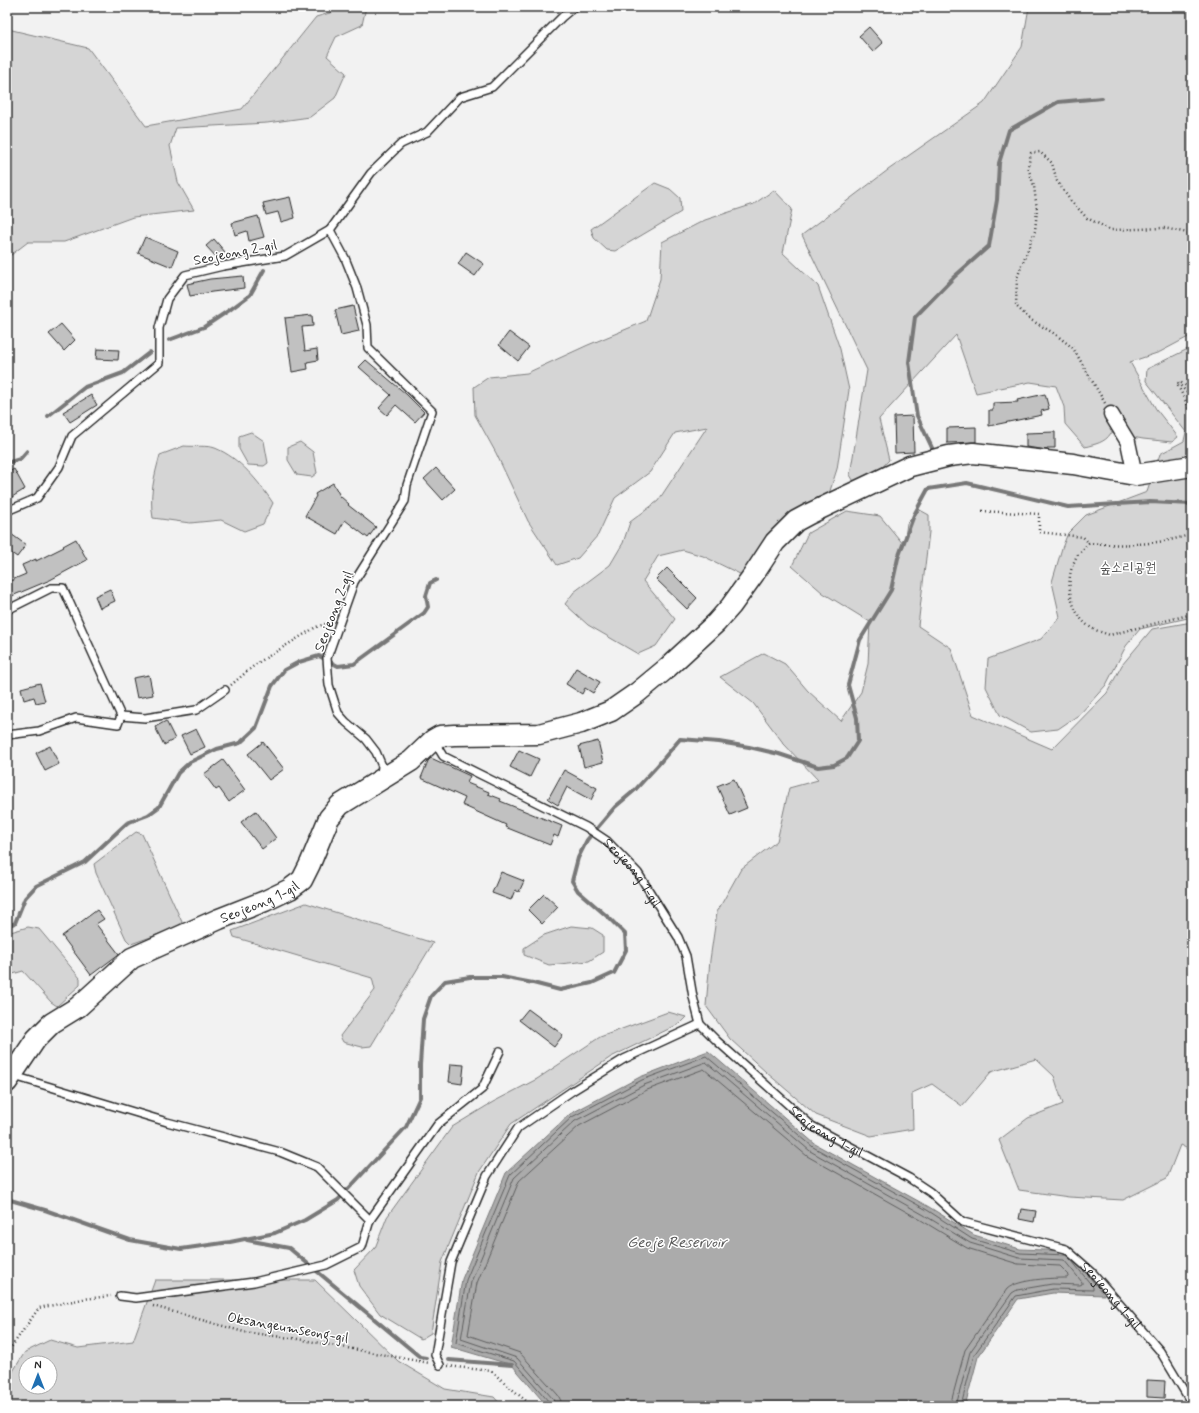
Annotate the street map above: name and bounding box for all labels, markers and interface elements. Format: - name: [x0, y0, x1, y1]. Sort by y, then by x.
- street label: Seojeong 2-gil: [192, 236, 279, 270]
- park label: 숲소리공원: [1100, 559, 1156, 577]
- street label: Seojeong 2-gil: [310, 568, 358, 654]
- street label: Seojeong 1-gil: [599, 834, 665, 911]
- street label: Seojeong 1-gil: [217, 877, 303, 928]
- street label: Seojeong 1-gil: [785, 1102, 866, 1162]
- water label: Geoje Reservoir: [627, 1233, 728, 1253]
- street label: Seojeong 1-gil: [1076, 1258, 1145, 1333]
- street label: Oksangeumseong-gil: [225, 1308, 350, 1349]
- north arrow: [18, 1355, 58, 1395]
- text: N: [34, 1359, 42, 1373]

